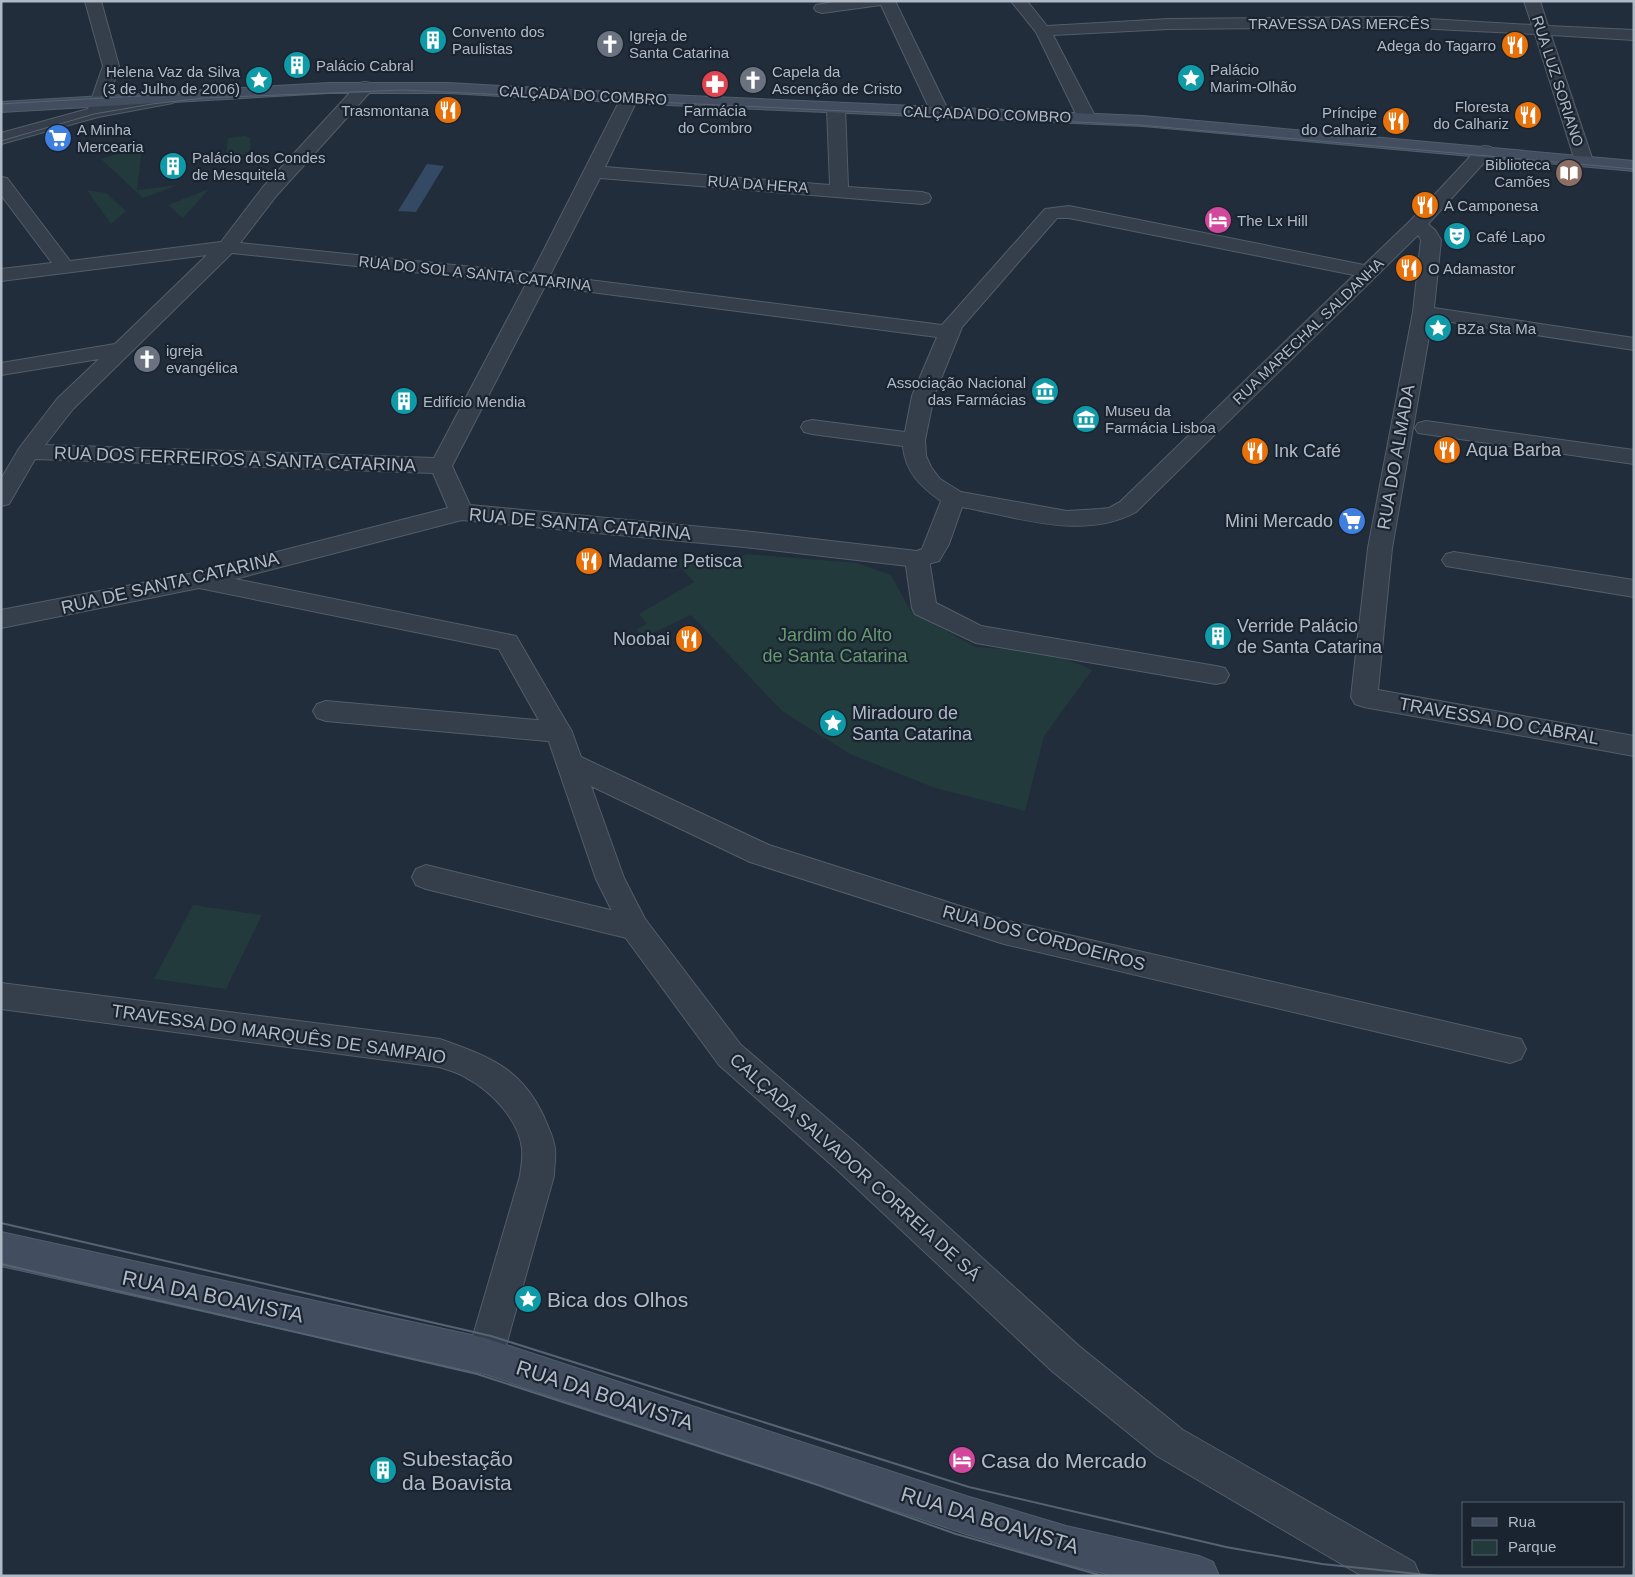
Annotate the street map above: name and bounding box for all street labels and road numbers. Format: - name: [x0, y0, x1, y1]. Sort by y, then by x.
- street label: RUA LUZ SORIANO: [1529, 13, 1587, 149]
- street label: TRAVESSA DAS MERCÊS: [1248, 15, 1430, 32]
- street label: CALÇADA DO COMBRO: [498, 82, 668, 108]
- street label: CALÇADA DO COMBRO: [903, 103, 1071, 125]
- street label: RUA DA HERA: [707, 172, 809, 196]
- street label: RUA DO SOL A SANTA CATARINA: [358, 252, 592, 294]
- street label: RUA MARECHAL SALDANHA: [1229, 254, 1387, 408]
- street label: RUA DO ALMADA: [1373, 383, 1419, 531]
- street label: RUA DOS FERREIROS A SANTA CATARINA: [54, 443, 416, 475]
- street label: RUA DE SANTA CATARINA: [468, 504, 692, 544]
- street label: RUA DE SANTA CATARINA: [59, 548, 281, 618]
- street label: TRAVESSA DO CABRAL: [1397, 694, 1601, 748]
- street label: RUA DOS CORDOEIROS: [940, 901, 1148, 975]
- street label: TRAVESSA DO MARQUÊS DE SAMPAIO: [111, 1001, 447, 1067]
- street label: CALÇADA SALVADOR CORREIA DE SÁ: [726, 1049, 984, 1285]
- street label: RUA DA BOAVISTA: [120, 1266, 306, 1326]
- street label: RUA DA BOAVISTA: [514, 1356, 696, 1434]
- street label: RUA DA BOAVISTA: [898, 1482, 1082, 1558]

